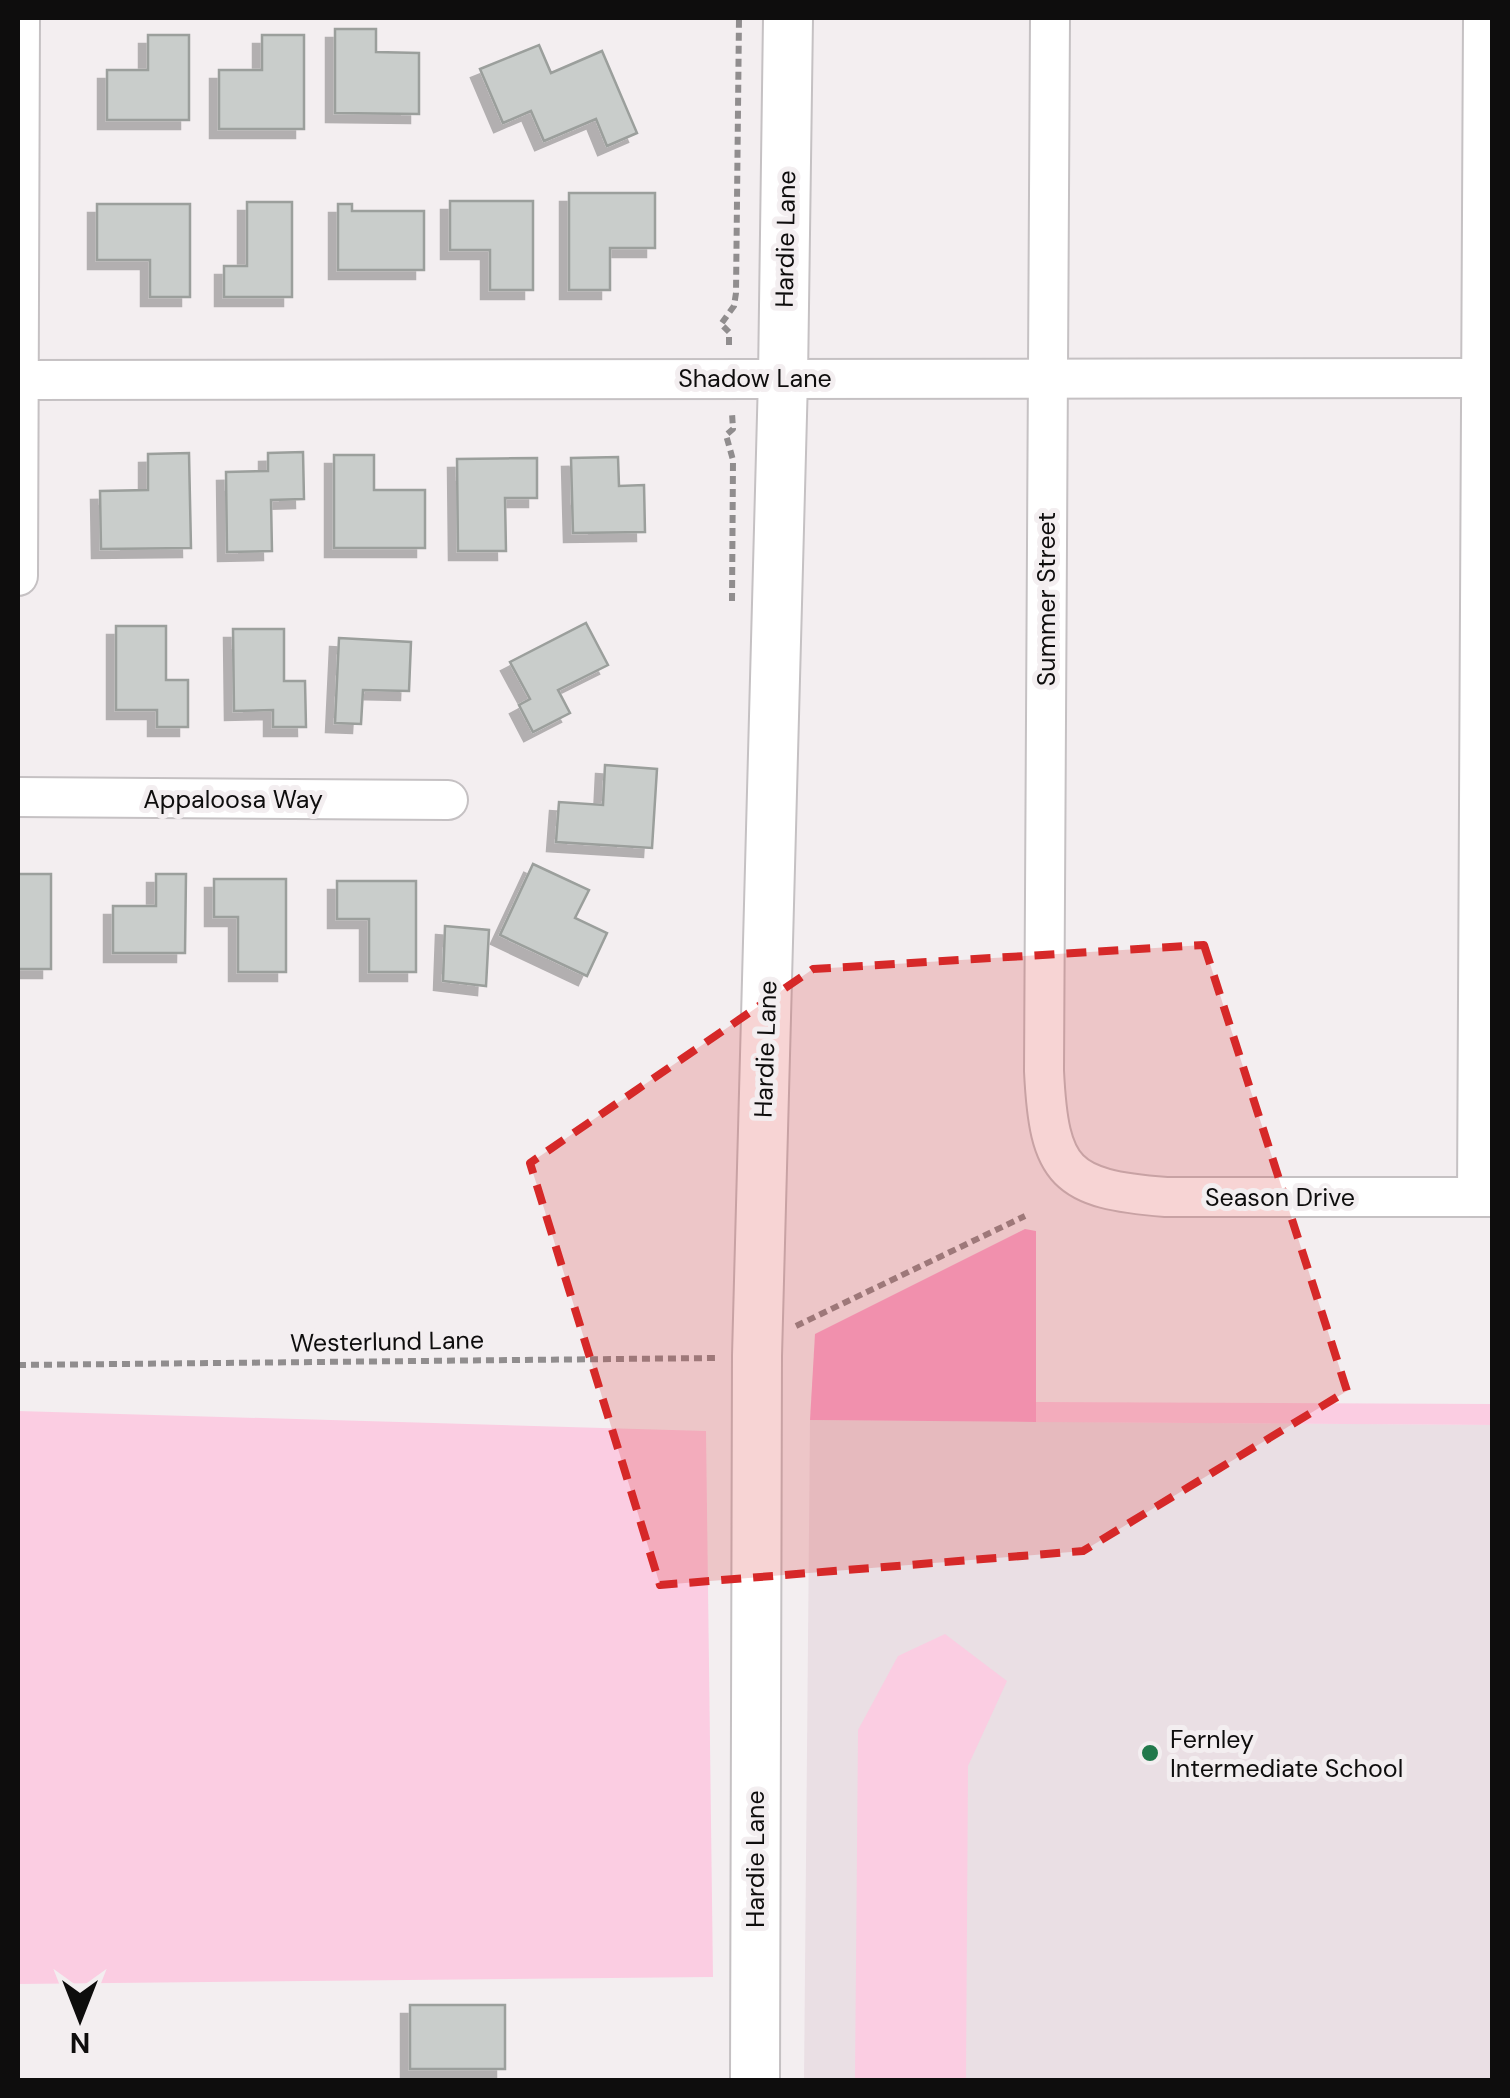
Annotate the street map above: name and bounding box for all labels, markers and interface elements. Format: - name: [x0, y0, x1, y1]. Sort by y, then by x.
- street label: Hardie Lane: [768, 170, 803, 308]
- street label: Shadow Lane: [678, 362, 832, 395]
- street label: Summer Street: [1030, 512, 1063, 686]
- street label: Appaloosa Way: [143, 783, 323, 816]
- street label: Hardie Lane: [747, 980, 784, 1118]
- street label: Season Drive: [1205, 1181, 1355, 1214]
- street label: Westerlund Lane: [290, 1323, 484, 1360]
- place label: Fernley Intermediate School: [1170, 1723, 1403, 1785]
- marker: Fernley Intermediate School: [1139, 1742, 1161, 1764]
- street label: Hardie Lane: [739, 1790, 772, 1928]
- north arrow: [30, 1968, 130, 2068]
- text: N: [70, 2024, 90, 2061]

